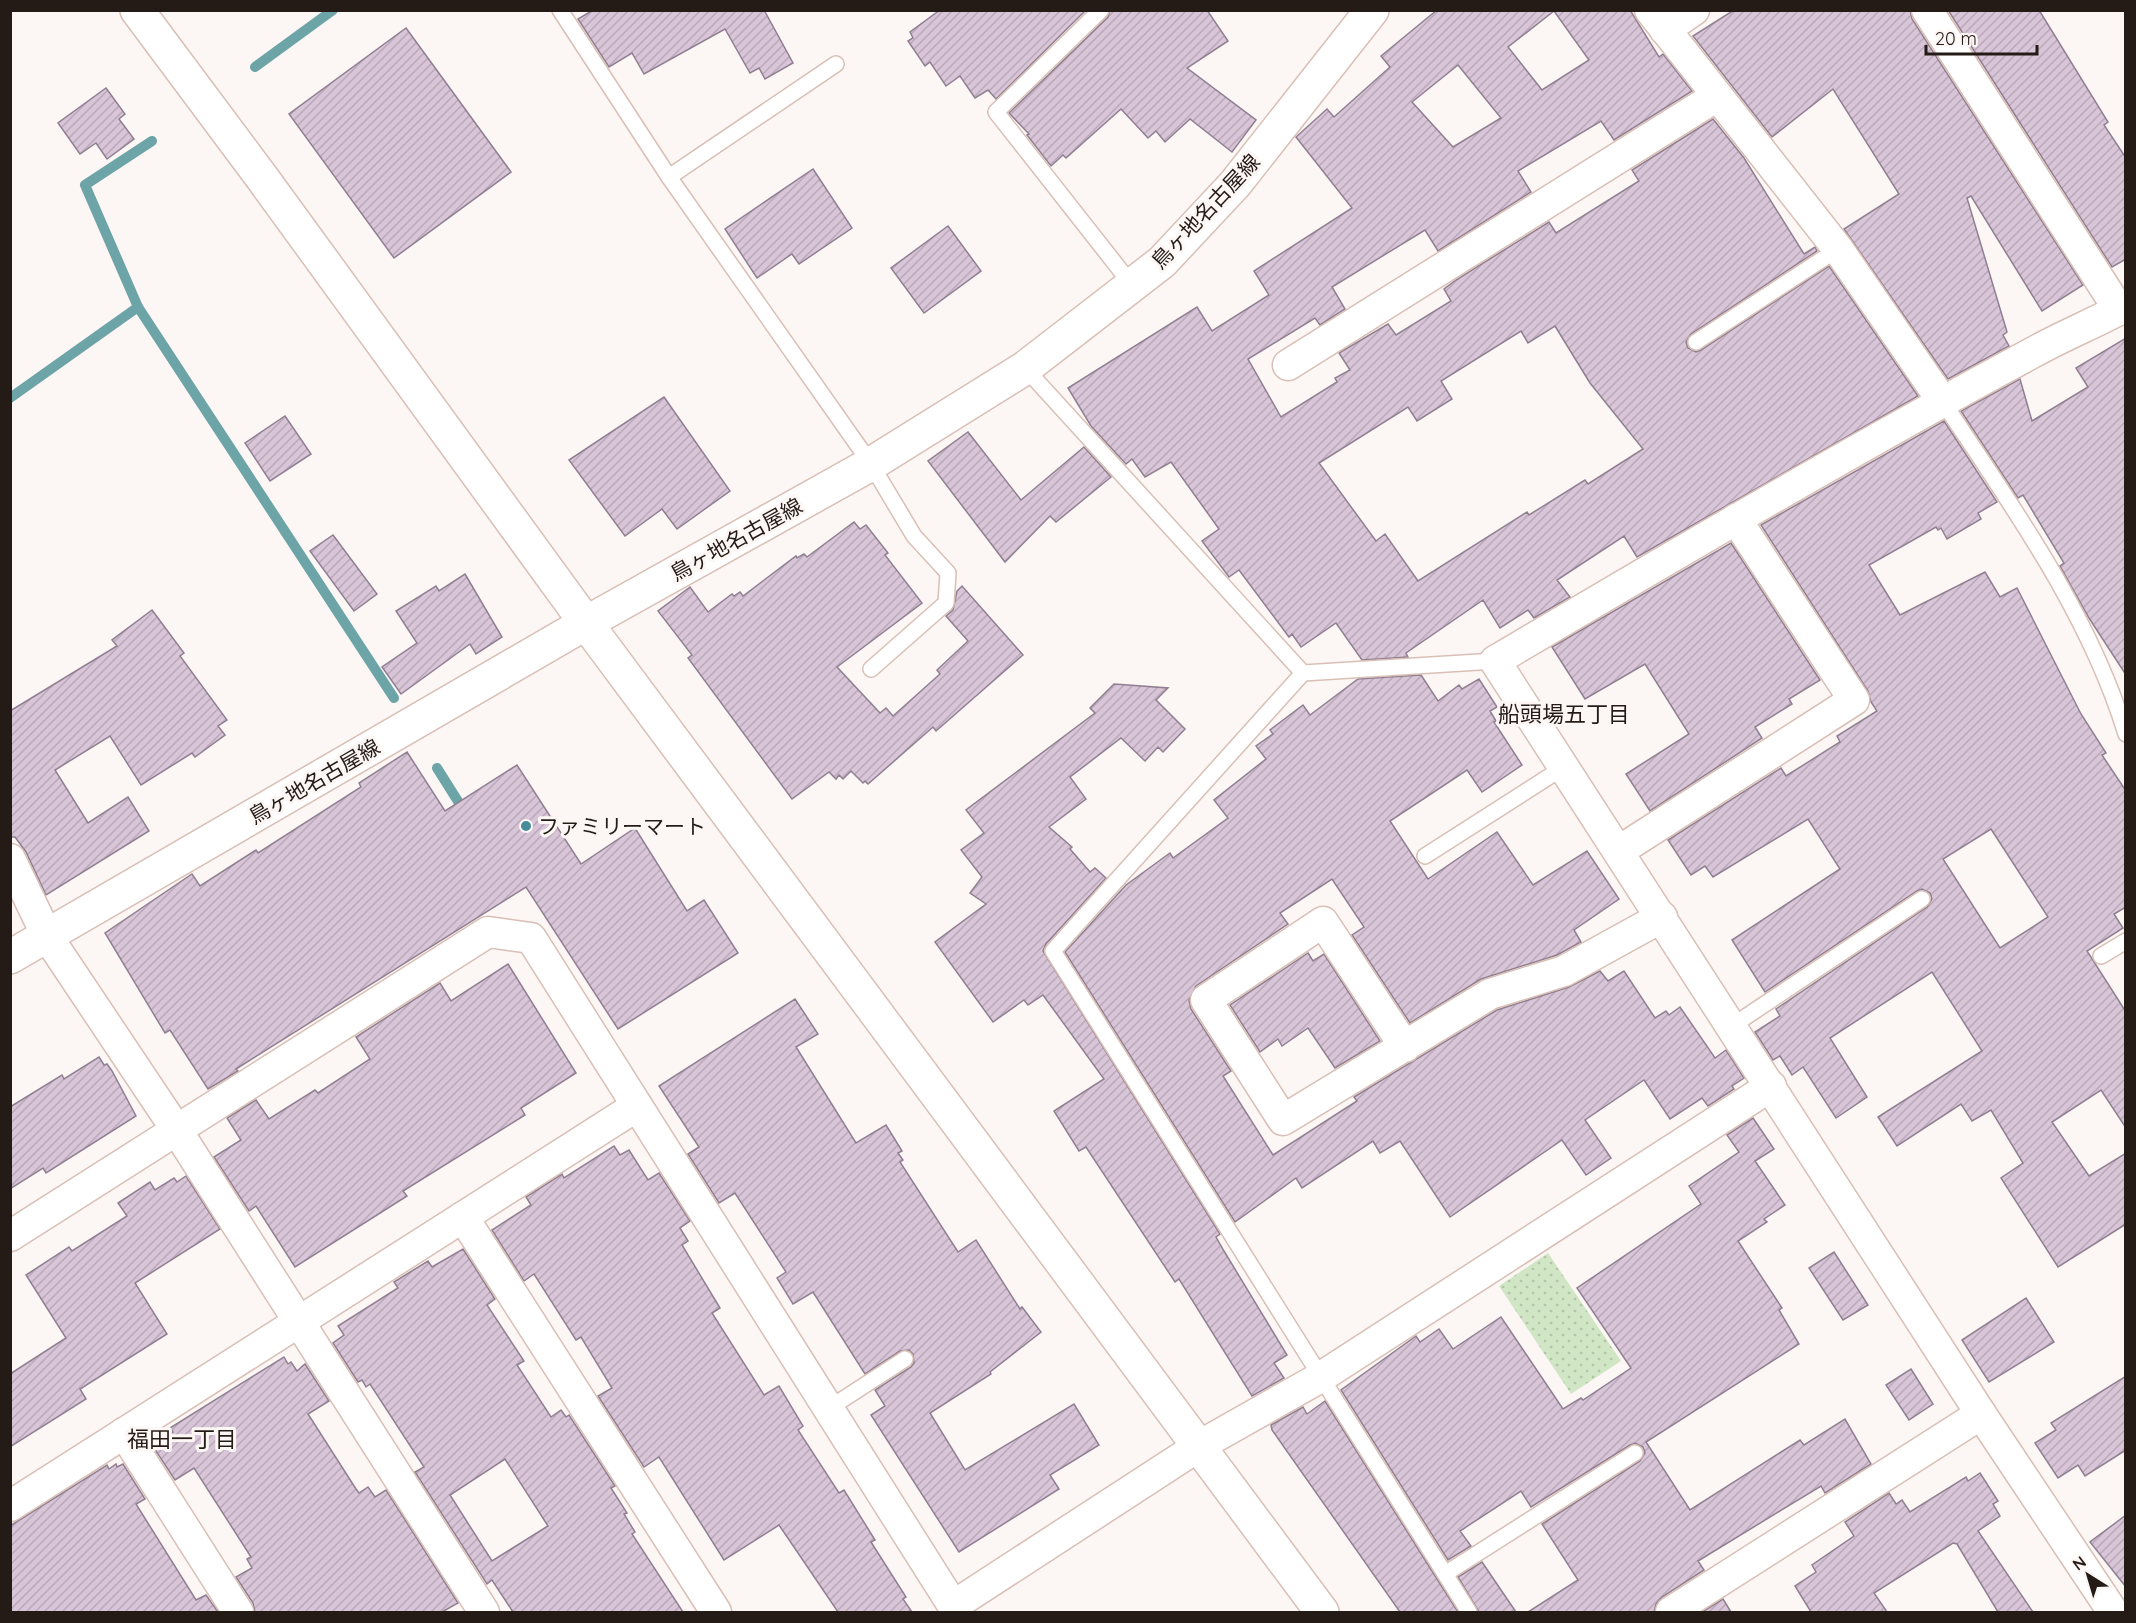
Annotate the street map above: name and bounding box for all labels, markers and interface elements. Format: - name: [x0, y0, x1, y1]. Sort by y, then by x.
- scale bar: [1926, 18, 2037, 56]
- text: 20 m: [1935, 27, 1977, 50]
- street label: 鳥ヶ地名古屋線: [1145, 148, 1265, 274]
- street label: 鳥ヶ地名古屋線: [665, 492, 807, 586]
- district label: 船頭場五丁目: [1498, 700, 1630, 728]
- street label: 鳥ヶ地名古屋線: [244, 733, 384, 829]
- place label: ファミリーマート: [538, 813, 706, 839]
- marker: ファミリーマート: [519, 819, 533, 833]
- district label: 福田一丁目: [127, 1425, 237, 1453]
- north arrow: [2058, 1545, 2118, 1605]
- text: N: [2068, 1551, 2090, 1575]

